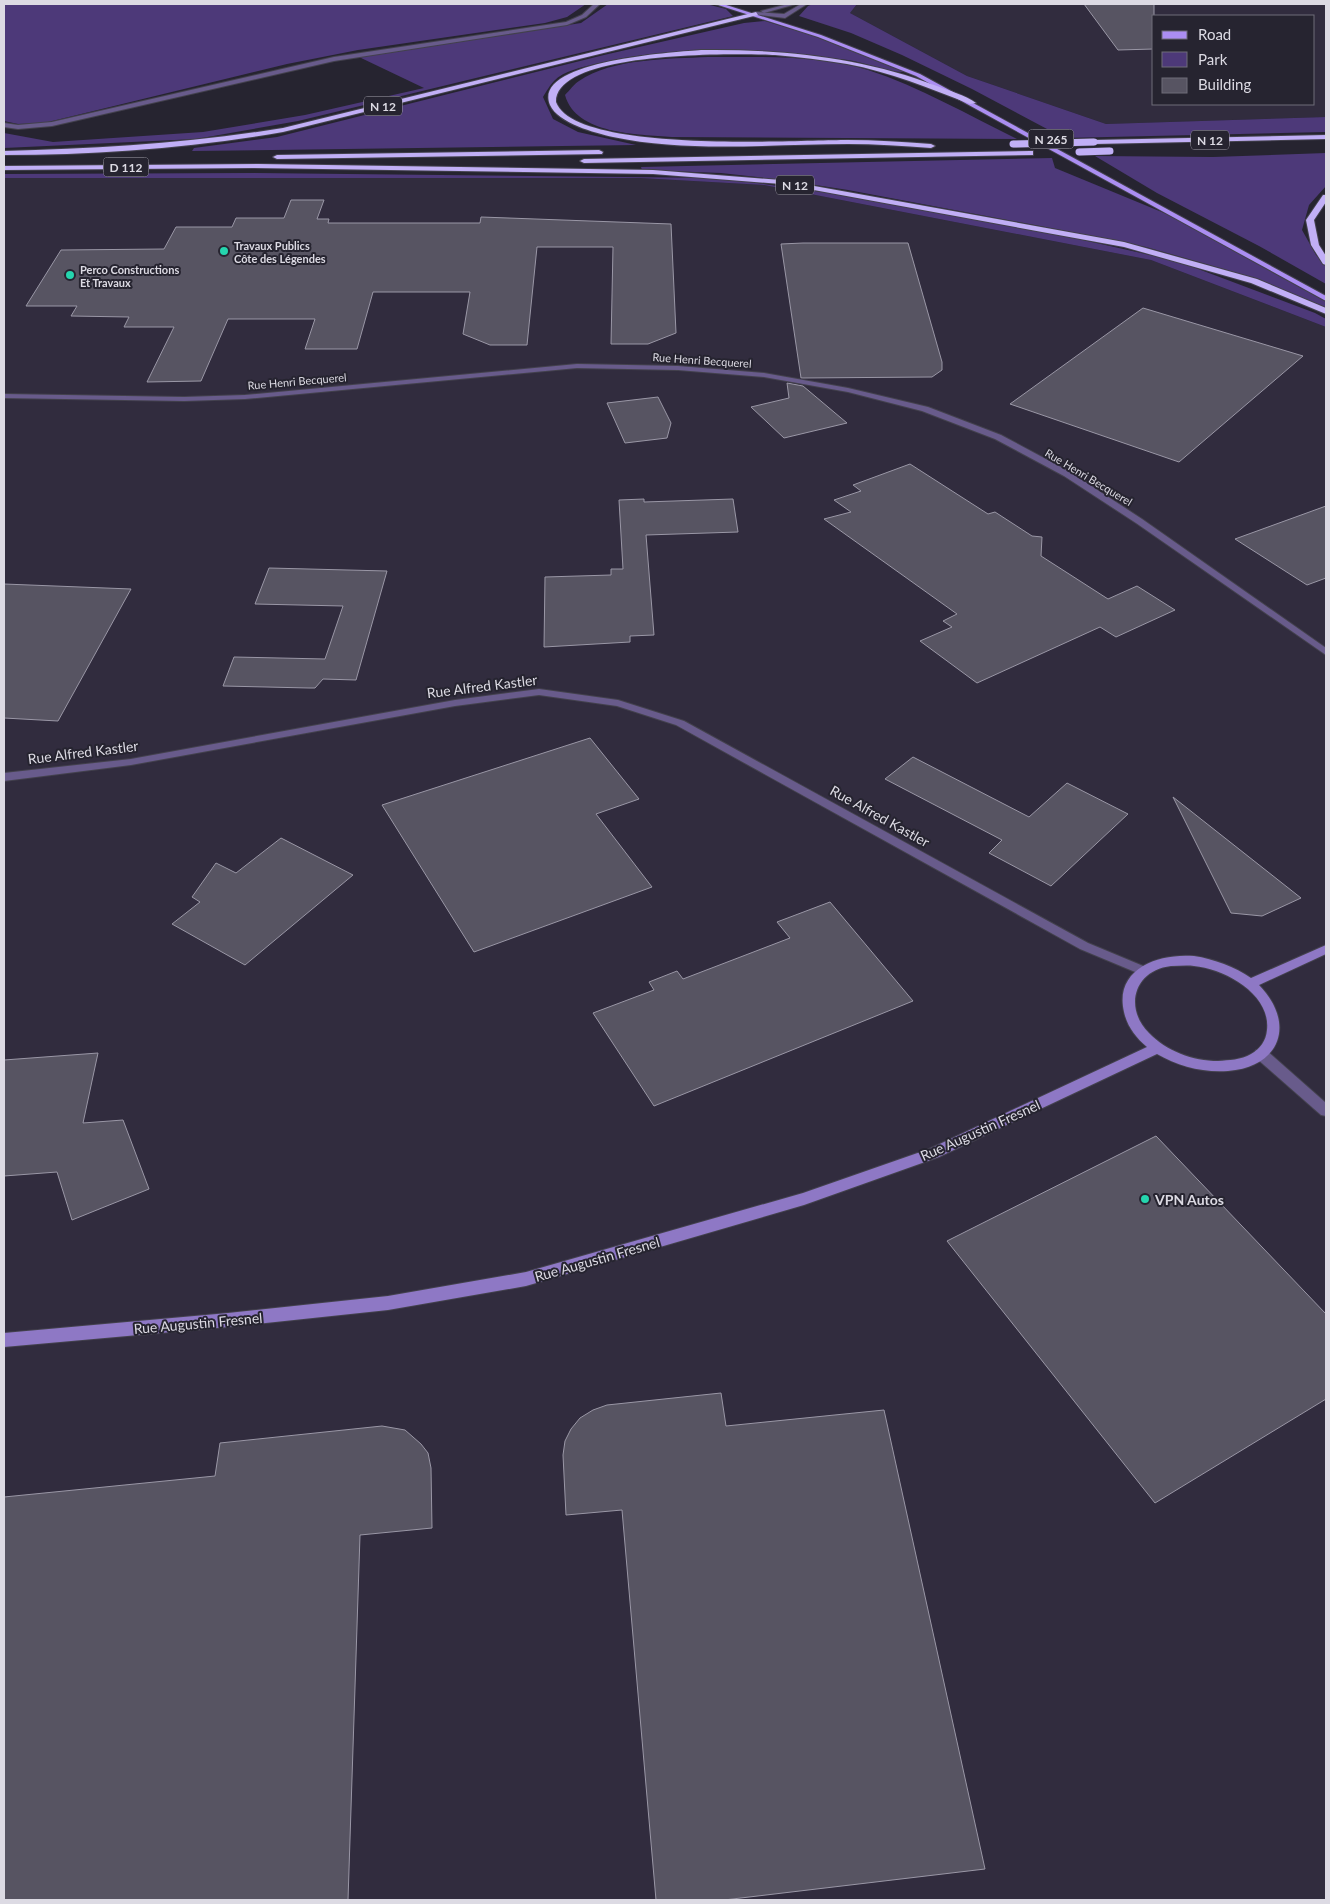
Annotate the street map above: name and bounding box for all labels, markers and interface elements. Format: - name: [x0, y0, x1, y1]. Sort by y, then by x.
- legend: [1152, 15, 1315, 105]
- text: Road: [1198, 25, 1231, 43]
- text: Park: [1198, 50, 1228, 68]
- text: Building: [1198, 75, 1251, 93]
- road number: N 12: [364, 96, 402, 115]
- road number: N 265: [1028, 130, 1074, 148]
- road number: N 12: [1191, 130, 1229, 150]
- road number: D 112: [104, 158, 148, 176]
- road number: N 12: [776, 176, 814, 194]
- place label: Travaux Publics Côte des Légendes: [234, 239, 326, 265]
- marker: Travaux Publics Côte des Légendes: [218, 245, 230, 257]
- place label: Perco Constructions Et Travaux: [80, 263, 179, 289]
- marker: Perco Constructions Et Travaux: [64, 269, 76, 281]
- street label: Rue Henri Becquerel: [652, 350, 752, 370]
- street label: Rue Henri Becquerel: [247, 370, 347, 392]
- street label: Rue Henri Becquerel: [1043, 446, 1135, 508]
- street label: Rue Alfred Kastler: [426, 671, 538, 701]
- street label: Rue Alfred Kastler: [27, 737, 139, 767]
- street label: Rue Alfred Kastler: [827, 782, 933, 850]
- street label: Rue Augustin Fresnel: [918, 1096, 1042, 1164]
- place label: VPN Autos: [1154, 1191, 1224, 1208]
- marker: VPN Autos: [1139, 1193, 1151, 1205]
- street label: Rue Augustin Fresnel: [533, 1233, 661, 1285]
- street label: Rue Augustin Fresnel: [133, 1309, 263, 1337]

